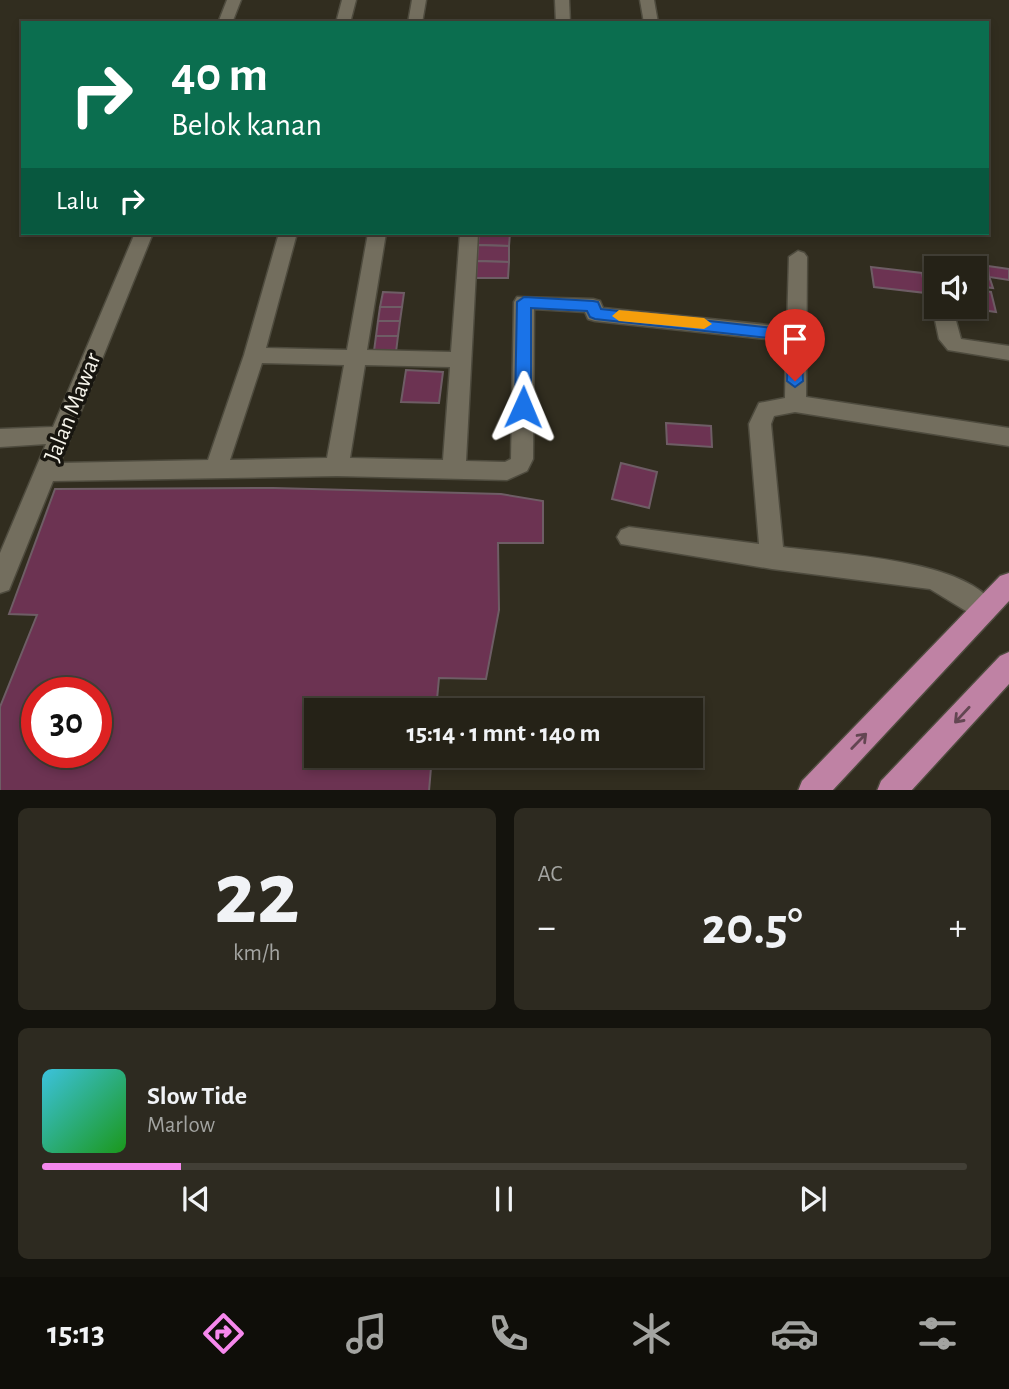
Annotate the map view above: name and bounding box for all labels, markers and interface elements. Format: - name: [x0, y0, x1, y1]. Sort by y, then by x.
- icon: right: [56, 49, 147, 140]
- text: 40 m: [171, 51, 268, 100]
- text: Belok kanan: [171, 109, 322, 141]
- icon: right: [113, 182, 151, 220]
- text: Lalu: [56, 188, 99, 214]
- map controls: [924, 256, 987, 319]
- button: sound: [924, 256, 987, 319]
- pin: [765, 309, 825, 381]
- icon: arrive: [776, 320, 814, 358]
- street label: Jalan Mawar: [40, 349, 106, 465]
- position arrow: [486, 370, 560, 444]
- speed limit sign: 30: [21, 677, 112, 768]
- one-way arrow: [954, 706, 971, 723]
- text: 15:14 · 1 mnt · 140 m: [406, 720, 601, 746]
- one-way arrow: [851, 733, 868, 750]
- text: 22: [214, 849, 300, 940]
- text: AC: [538, 863, 562, 886]
- text: 20.5°: [702, 901, 803, 953]
- text: −: [538, 909, 556, 947]
- text: +: [949, 909, 967, 947]
- text: km/h: [233, 942, 280, 965]
- text: Slow Tide: [147, 1083, 247, 1109]
- text: Marlow: [147, 1114, 215, 1137]
- icon: previous: [177, 1180, 215, 1218]
- icon: pause: [485, 1180, 523, 1218]
- icon: next: [794, 1180, 832, 1218]
- icon: directions: [199, 1309, 248, 1358]
- icon: music: [342, 1309, 391, 1358]
- icon: phone: [484, 1309, 533, 1358]
- icon: climate: [627, 1309, 676, 1358]
- icon: car: [770, 1309, 819, 1358]
- icon: filters: [913, 1309, 962, 1358]
- text: 15:13: [47, 1317, 105, 1349]

